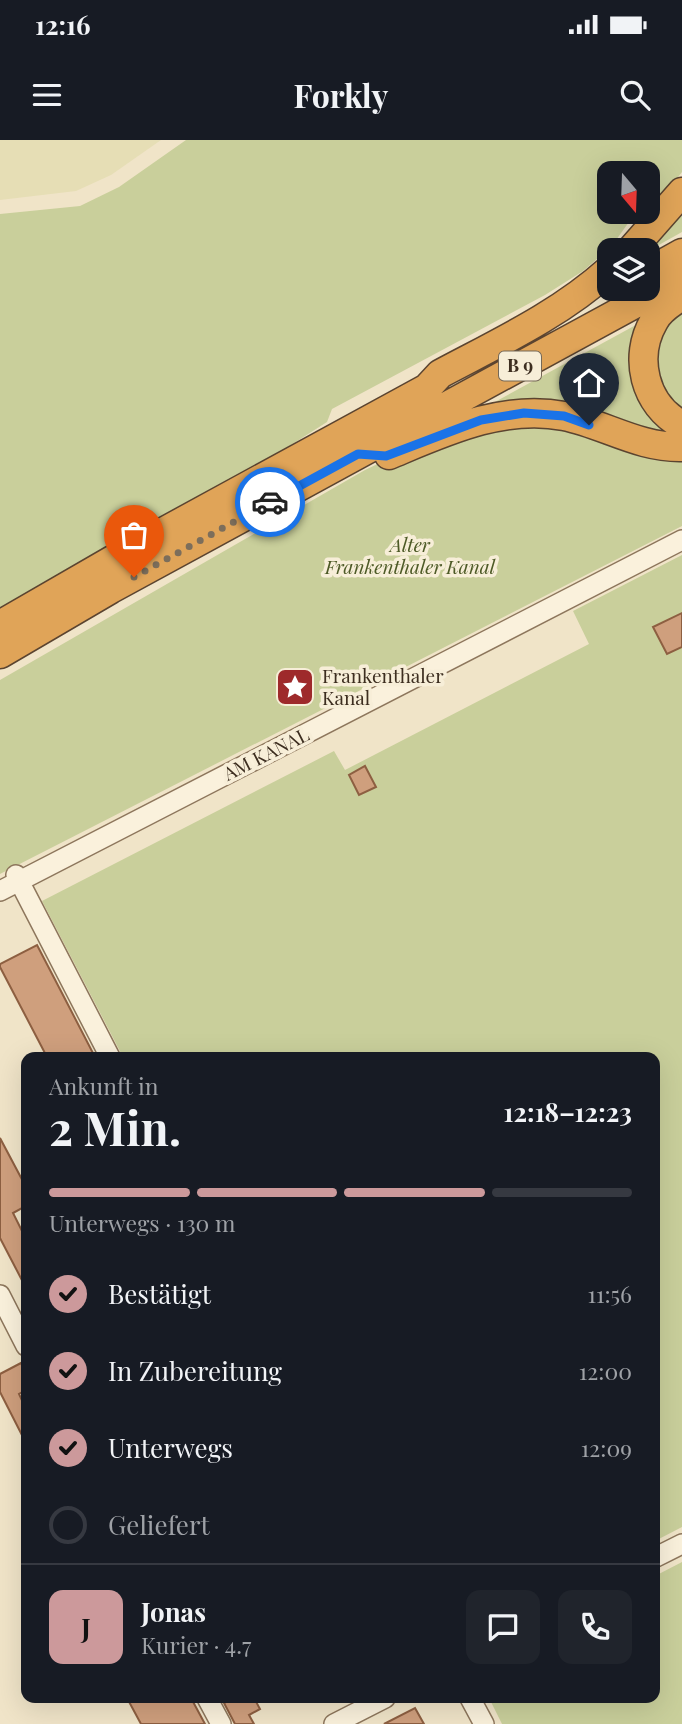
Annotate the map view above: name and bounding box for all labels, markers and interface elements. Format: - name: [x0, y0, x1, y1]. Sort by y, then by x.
- text: 12:16: [35, 7, 91, 42]
- text: Forkly: [294, 73, 388, 116]
- icon: menu: [28, 76, 66, 114]
- icon: search: [616, 76, 654, 114]
- north arrow: [597, 161, 660, 224]
- map controls: [597, 161, 660, 301]
- button: layers: [597, 238, 660, 301]
- road number: B 9: [499, 351, 541, 380]
- pin: [559, 353, 619, 425]
- icon: home: [570, 364, 608, 402]
- courier: [235, 467, 305, 537]
- icon: car: [251, 483, 289, 521]
- pin: [104, 505, 164, 577]
- icon: bag: [115, 516, 153, 554]
- park label: Alter Frankenthaler Kanal: [324, 531, 496, 579]
- place label: Frankenthaler Kanal: [322, 662, 444, 710]
- place icon: Frankenthaler Kanal: [274, 666, 316, 708]
- street label: AM KANAL: [217, 720, 313, 786]
- text: Ankunft in: [49, 1070, 159, 1101]
- text: 12:18–12:23: [504, 1094, 632, 1129]
- text: 2 Min.: [49, 1096, 181, 1158]
- text: Unterwegs · 130 m: [49, 1207, 236, 1238]
- icon: check: [49, 1275, 87, 1313]
- text: Bestätigt: [108, 1276, 211, 1311]
- text: 11:56: [587, 1278, 632, 1309]
- icon: check: [49, 1352, 87, 1390]
- text: In Zubereitung: [108, 1353, 282, 1388]
- text: 12:00: [579, 1355, 632, 1386]
- icon: check: [49, 1429, 87, 1467]
- text: Unterwegs: [108, 1430, 233, 1465]
- text: 12:09: [581, 1432, 632, 1463]
- text: Geliefert: [108, 1507, 210, 1542]
- button: chat: [466, 1590, 540, 1664]
- button: phone: [558, 1590, 632, 1664]
- text: Jonas: [141, 1594, 206, 1629]
- text: J: [81, 1610, 91, 1645]
- text: Kurier · 4.7: [141, 1629, 251, 1660]

